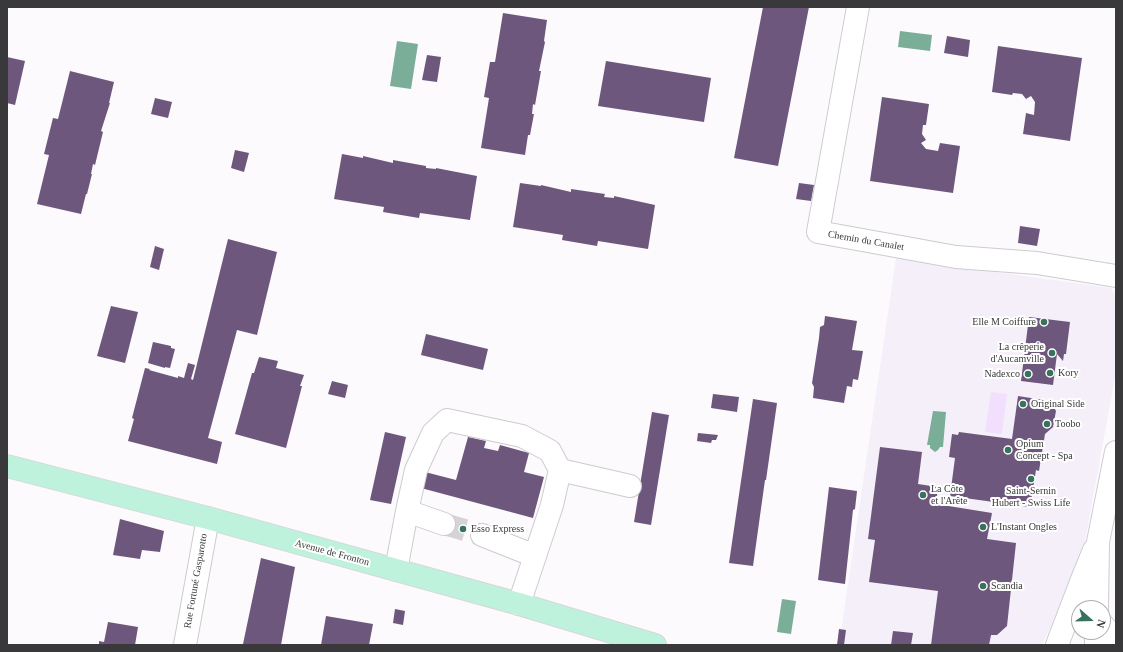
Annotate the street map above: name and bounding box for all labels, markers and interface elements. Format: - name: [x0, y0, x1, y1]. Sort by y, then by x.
- street label: Chemin du Canalet: [827, 228, 905, 254]
- place label: Elle M Coiffure: [972, 316, 1036, 328]
- marker: Elle M Coiffure: [1039, 317, 1049, 327]
- place label: La crêperie d'Aucamville: [991, 341, 1044, 364]
- marker: La crêperie d'Aucamville: [1047, 348, 1057, 358]
- place label: Kory: [1058, 367, 1079, 379]
- place label: Nadexco: [984, 368, 1020, 380]
- marker: Kory: [1045, 368, 1055, 378]
- marker: Nadexco: [1023, 369, 1033, 379]
- place label: Original Side: [1031, 398, 1085, 410]
- marker: Original Side: [1018, 399, 1028, 409]
- place label: Toobo: [1055, 418, 1080, 430]
- marker: Toobo: [1042, 419, 1052, 429]
- place label: Opium Concept - Spa: [1016, 438, 1073, 462]
- marker: Opium Concept - Spa: [1003, 445, 1013, 455]
- marker: Saint-Sernin Hubert - Swiss Life: [1026, 474, 1036, 484]
- place label: La Côte et l'Arête: [931, 483, 968, 506]
- place label: Saint-Sernin Hubert - Swiss Life: [992, 485, 1070, 508]
- marker: La Côte et l'Arête: [918, 490, 928, 500]
- place label: L'Instant Ongles: [991, 521, 1057, 533]
- marker: L'Instant Ongles: [978, 522, 988, 532]
- place label: Esso Express: [471, 523, 524, 535]
- marker: Esso Express: [458, 524, 468, 534]
- street label: Rue Fortuné Gasparotto: [182, 533, 210, 629]
- street label: Avenue de Fronton: [294, 537, 370, 569]
- place label: Scandia: [991, 580, 1023, 592]
- marker: Scandia: [978, 581, 988, 591]
- north arrow: [1071, 600, 1111, 640]
- text: N: [1094, 618, 1108, 630]

